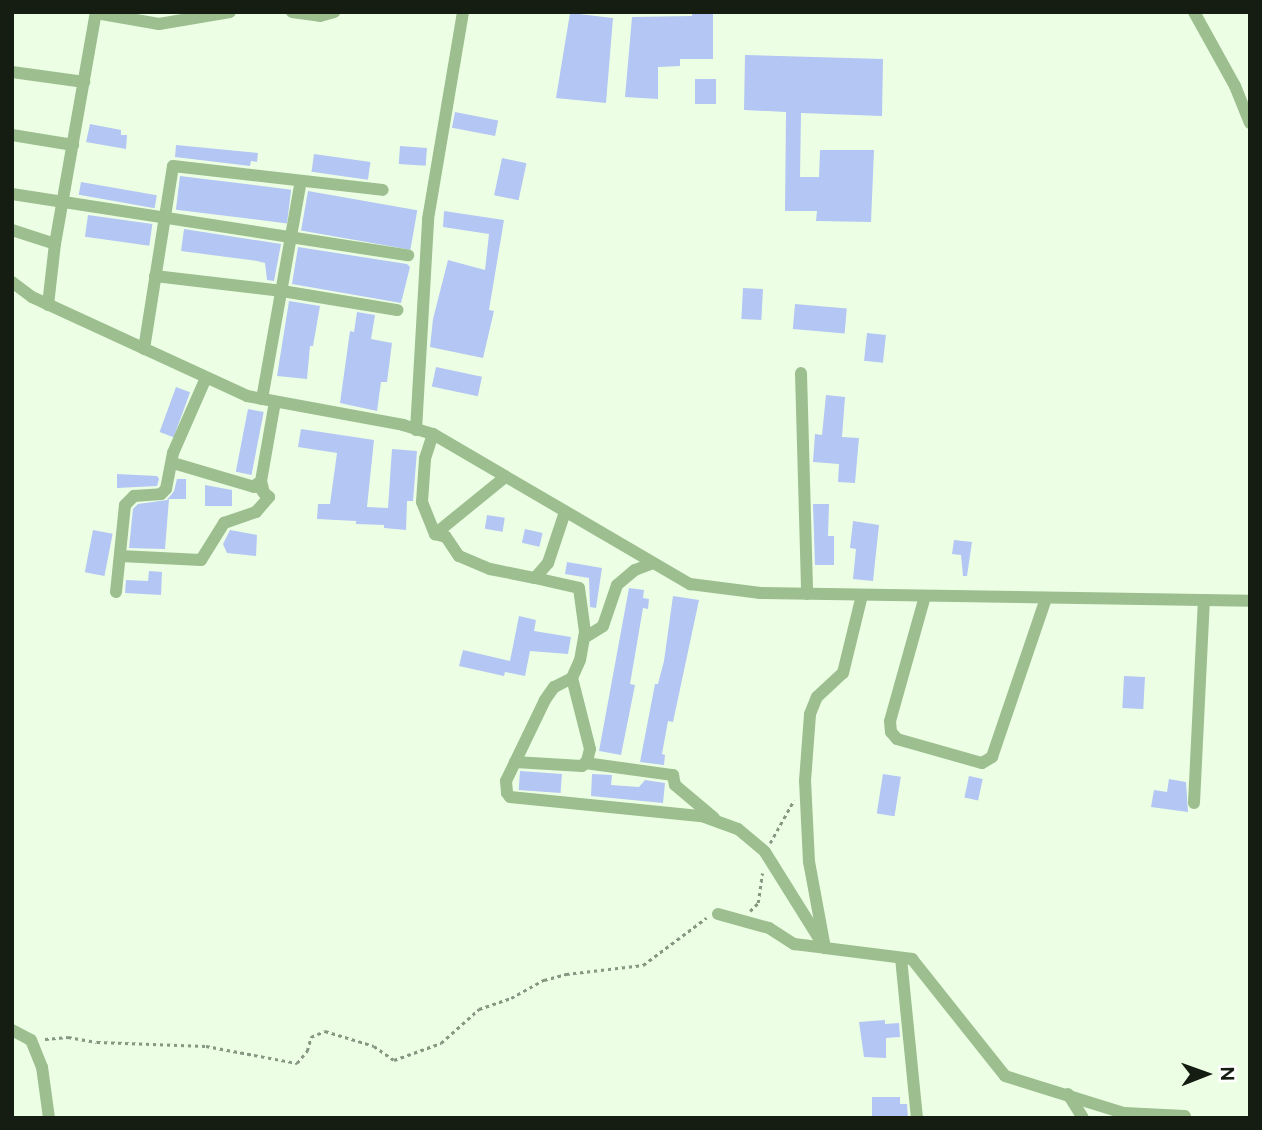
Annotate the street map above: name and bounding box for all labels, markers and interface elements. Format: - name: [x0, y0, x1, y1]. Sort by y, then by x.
- north arrow: [1171, 1039, 1241, 1109]
- text: N: [1216, 1066, 1239, 1081]

